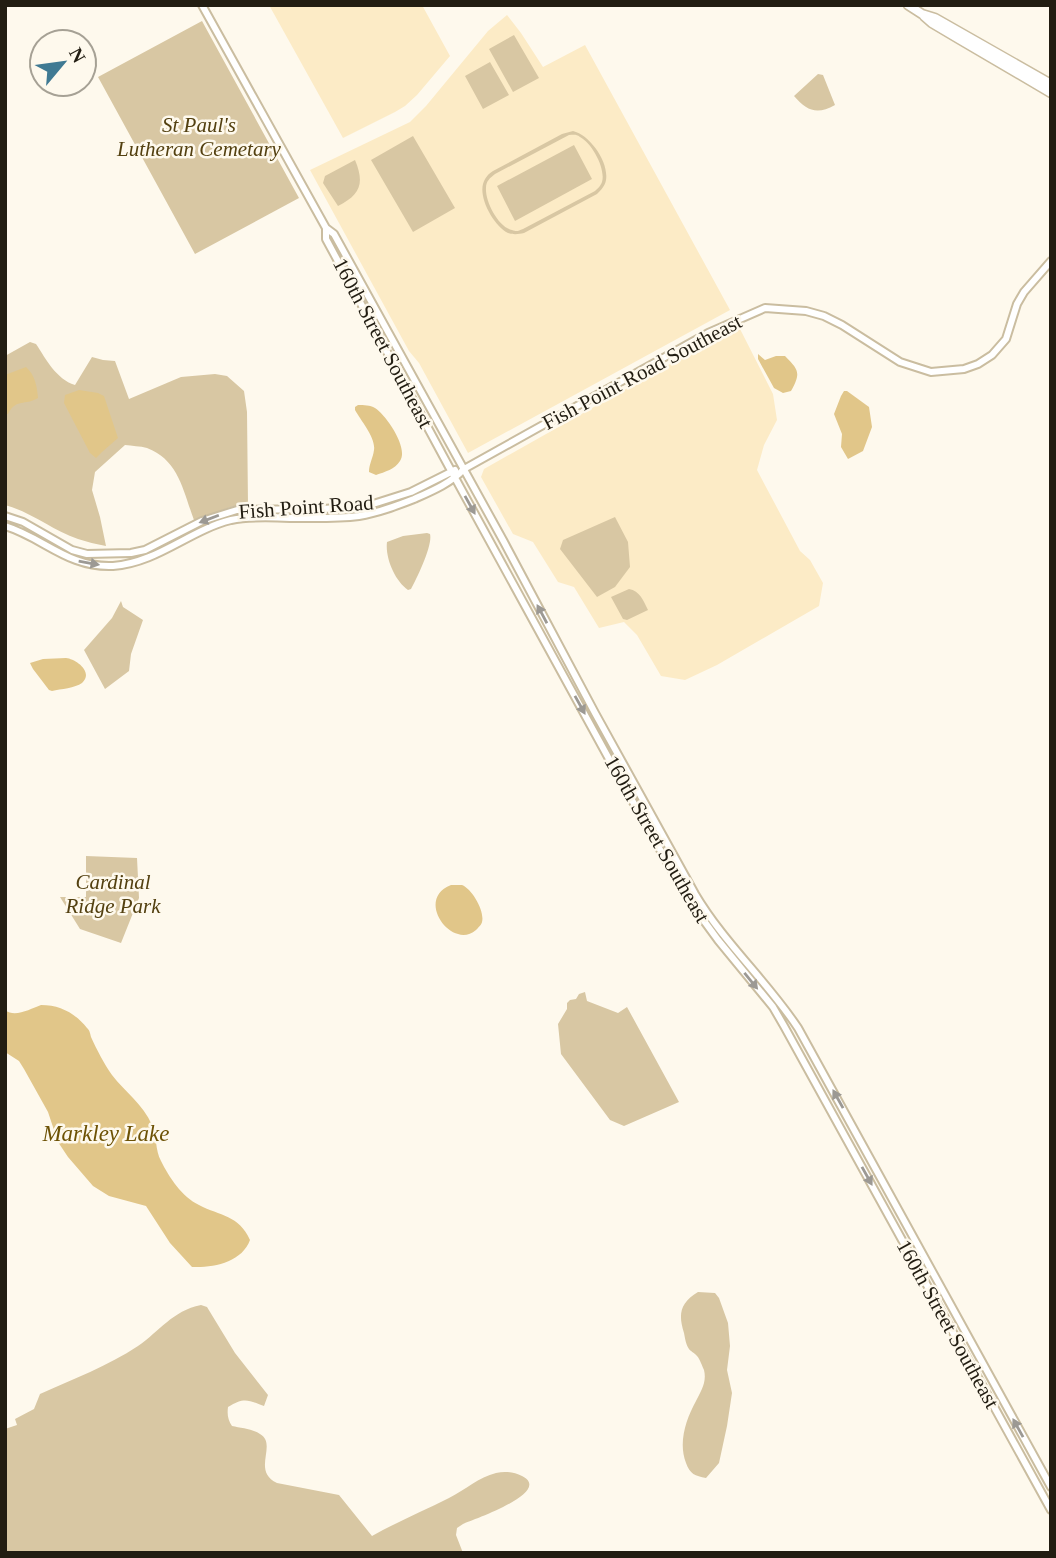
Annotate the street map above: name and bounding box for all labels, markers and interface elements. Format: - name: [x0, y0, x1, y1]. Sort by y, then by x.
- north arrow: [28, 28, 98, 98]
- text: N: [65, 44, 90, 66]
- park label: St Paul's Lutheran Cemetary: [116, 113, 282, 161]
- street label: 160th Street Southeast: [328, 254, 438, 432]
- street label: Fish Point Road Southeast: [538, 309, 746, 435]
- street label: Fish Point Road: [238, 490, 375, 524]
- one-way arrow: [464, 496, 476, 515]
- one-way arrow: [198, 513, 219, 524]
- one-way arrow: [78, 558, 100, 569]
- one-way arrow: [536, 604, 548, 623]
- one-way arrow: [574, 695, 586, 715]
- street label: 160th Street Southeast: [599, 751, 715, 927]
- park label: Cardinal Ridge Park: [64, 870, 161, 918]
- one-way arrow: [743, 972, 758, 989]
- one-way arrow: [832, 1090, 844, 1109]
- water label: Markley Lake: [41, 1121, 170, 1146]
- one-way arrow: [861, 1166, 873, 1185]
- street label: 160th Street Southeast: [892, 1236, 1004, 1413]
- one-way arrow: [1012, 1418, 1024, 1437]

